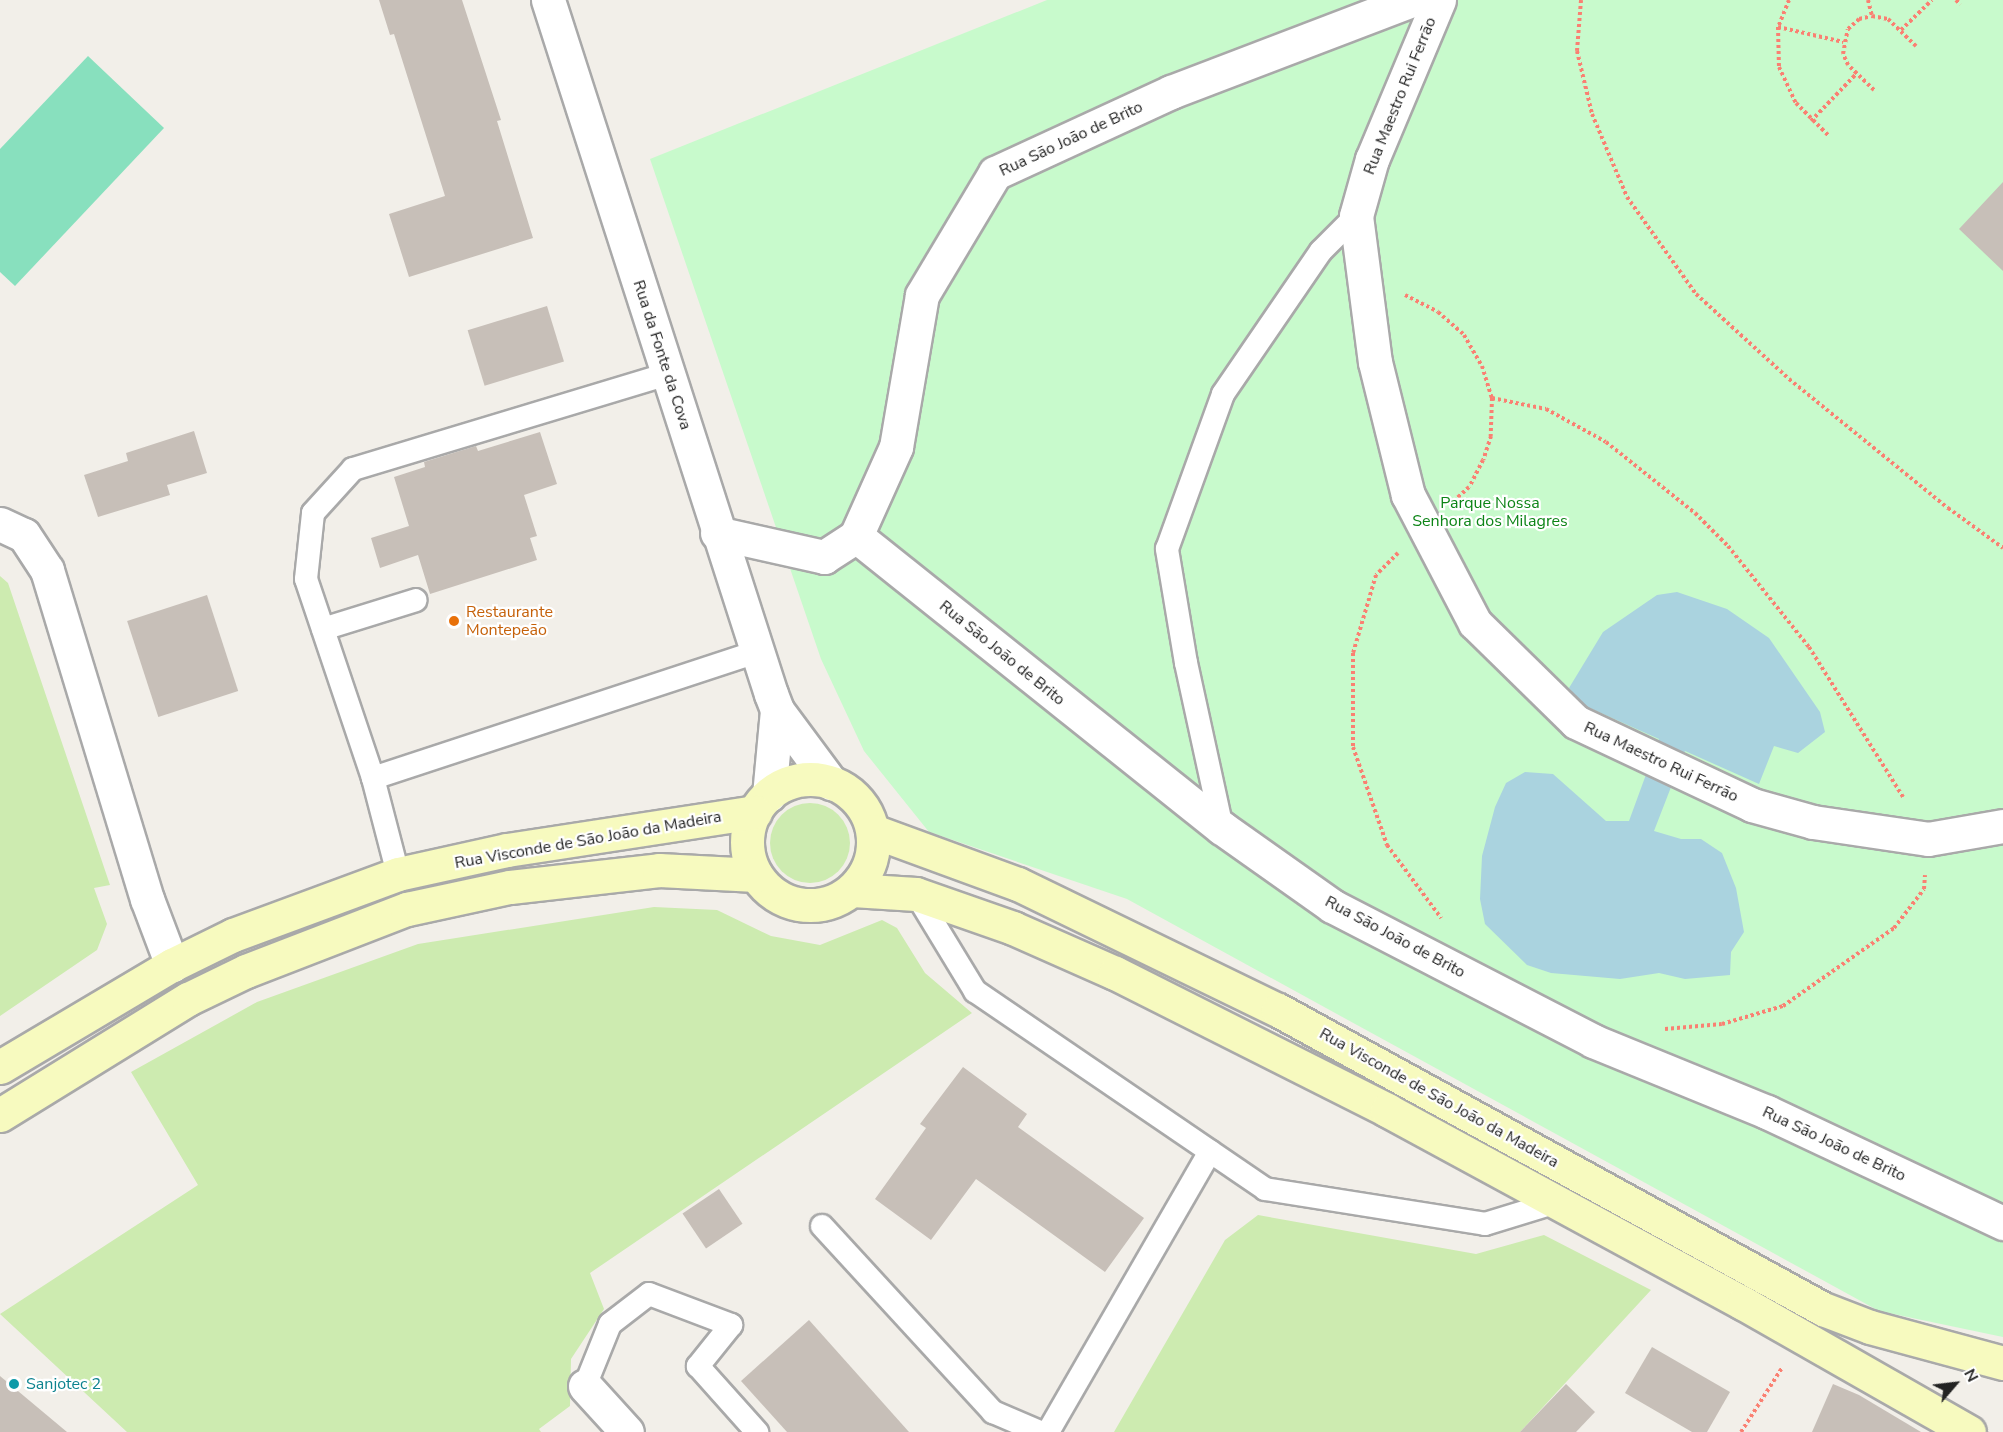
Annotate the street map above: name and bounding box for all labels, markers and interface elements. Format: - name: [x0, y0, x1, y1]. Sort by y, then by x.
- street label: Rua Maestro Rui Ferrão: [1360, 15, 1440, 177]
- street label: Rua São João de Brito: [996, 97, 1146, 181]
- street label: Rua da Fonte da Cova: [629, 278, 695, 432]
- park label: Parque Nossa Senhora dos Milagres: [1412, 493, 1568, 531]
- street label: Rua São João de Brito: [935, 597, 1069, 709]
- place label: Restaurante Montepeão: [466, 602, 553, 640]
- marker: Restaurante Montepeão: [447, 614, 461, 628]
- street label: Rua Maestro Rui Ferrão: [1581, 718, 1741, 806]
- street label: Rua Visconde de São João da Madeira: [453, 807, 723, 873]
- street label: Rua São João de Brito: [1322, 892, 1468, 982]
- street label: Rua Visconde de São João da Madeira: [1316, 1024, 1562, 1172]
- street label: Rua São João de Brito: [1759, 1102, 1909, 1186]
- north arrow: [1925, 1354, 1985, 1414]
- text: N: [1958, 1365, 1983, 1386]
- place label: Sanjotec 2: [26, 1374, 101, 1394]
- marker: Sanjotec 2: [7, 1377, 21, 1391]

